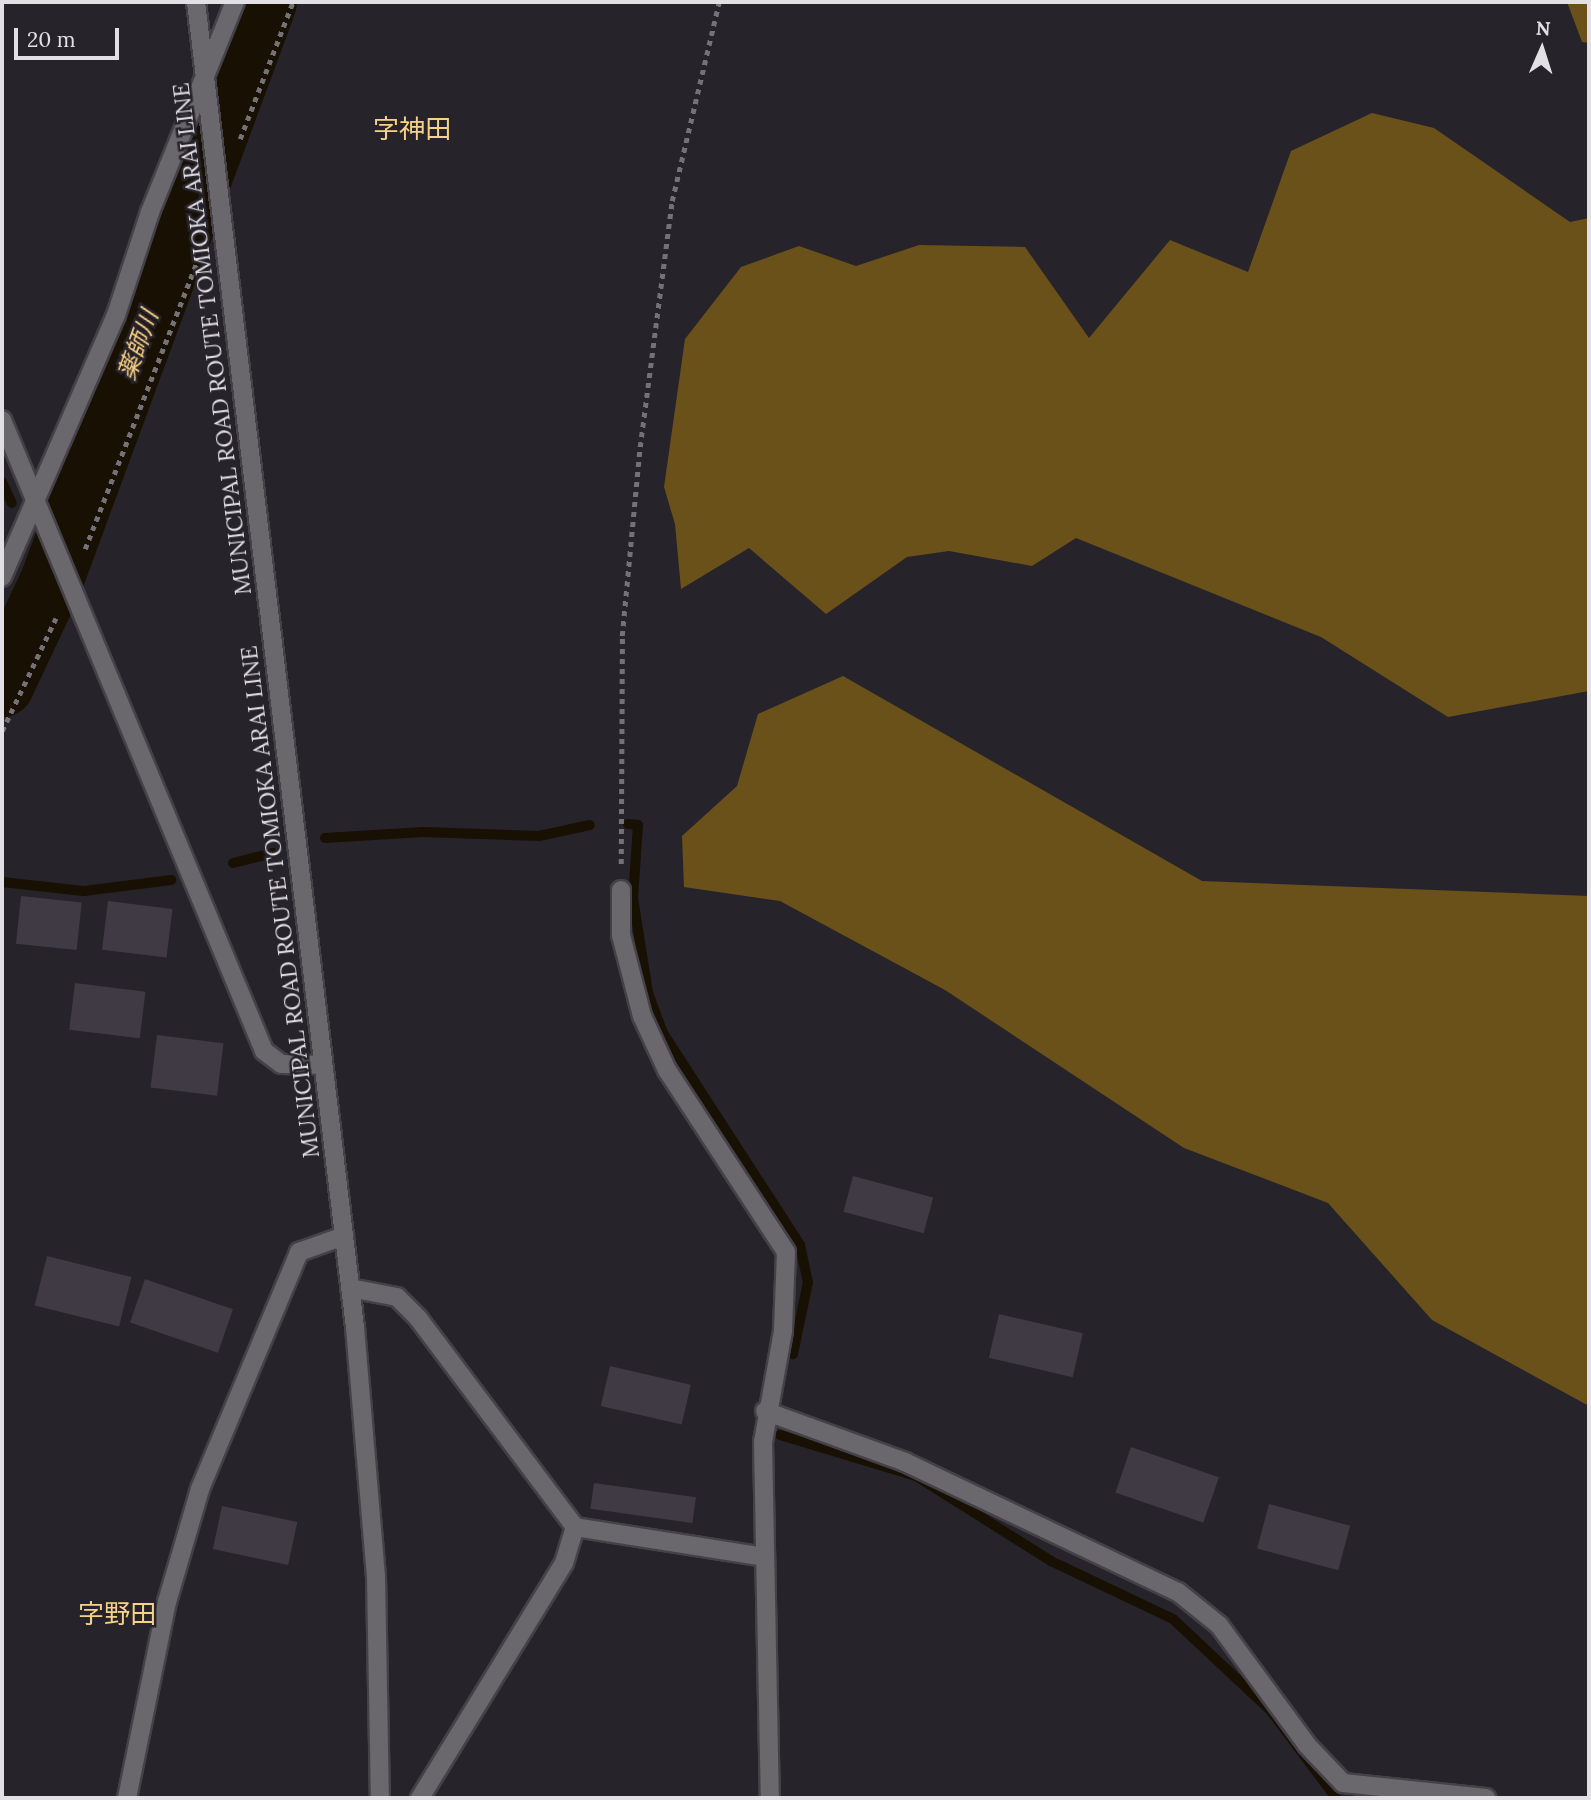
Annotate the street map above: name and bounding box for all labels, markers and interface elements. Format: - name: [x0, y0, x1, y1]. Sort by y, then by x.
- scale bar: [18, 14, 122, 58]
- north arrow: [1507, 14, 1577, 84]
- text: N: [1535, 16, 1551, 40]
- text: 20 m: [27, 26, 76, 53]
- street label: MUNICIPAL ROAD ROUTE TOMIOKA ARAI LINE: [167, 81, 257, 597]
- district label: 字神田: [373, 113, 451, 145]
- water label: 薬師川: [112, 306, 164, 384]
- street label: MUNICIPAL ROAD ROUTE TOMIOKA ARAI LINE: [235, 644, 325, 1160]
- district label: 字野田: [78, 1598, 156, 1630]

